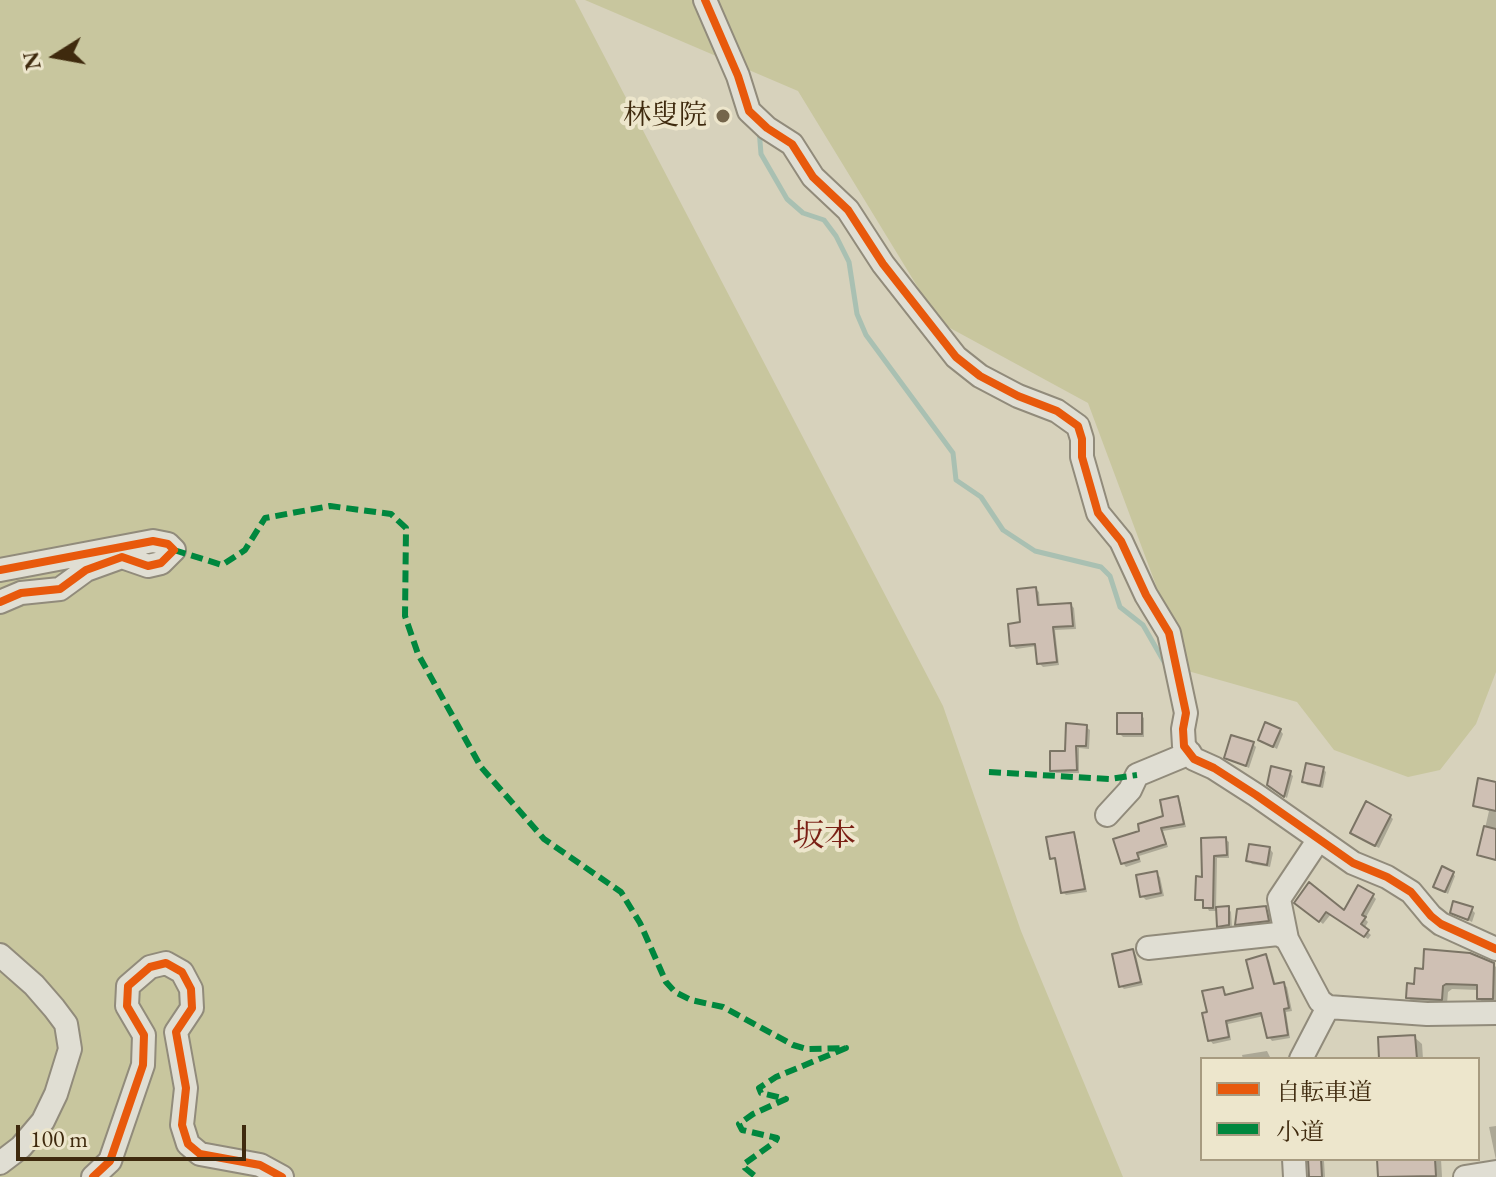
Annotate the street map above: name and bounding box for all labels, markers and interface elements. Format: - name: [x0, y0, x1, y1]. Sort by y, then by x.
- north arrow: [16, 16, 96, 96]
- text: N: [16, 49, 48, 72]
- place label: 林叟院: [623, 99, 707, 133]
- marker: 林叟院: [714, 107, 732, 125]
- district label: 坂本: [792, 818, 856, 856]
- legend: [1200, 1057, 1480, 1161]
- text: 自転車道: [1276, 1076, 1372, 1107]
- scale bar: [20, 1109, 250, 1159]
- text: 小道: [1276, 1116, 1324, 1147]
- text: 100 m: [30, 1123, 88, 1154]

